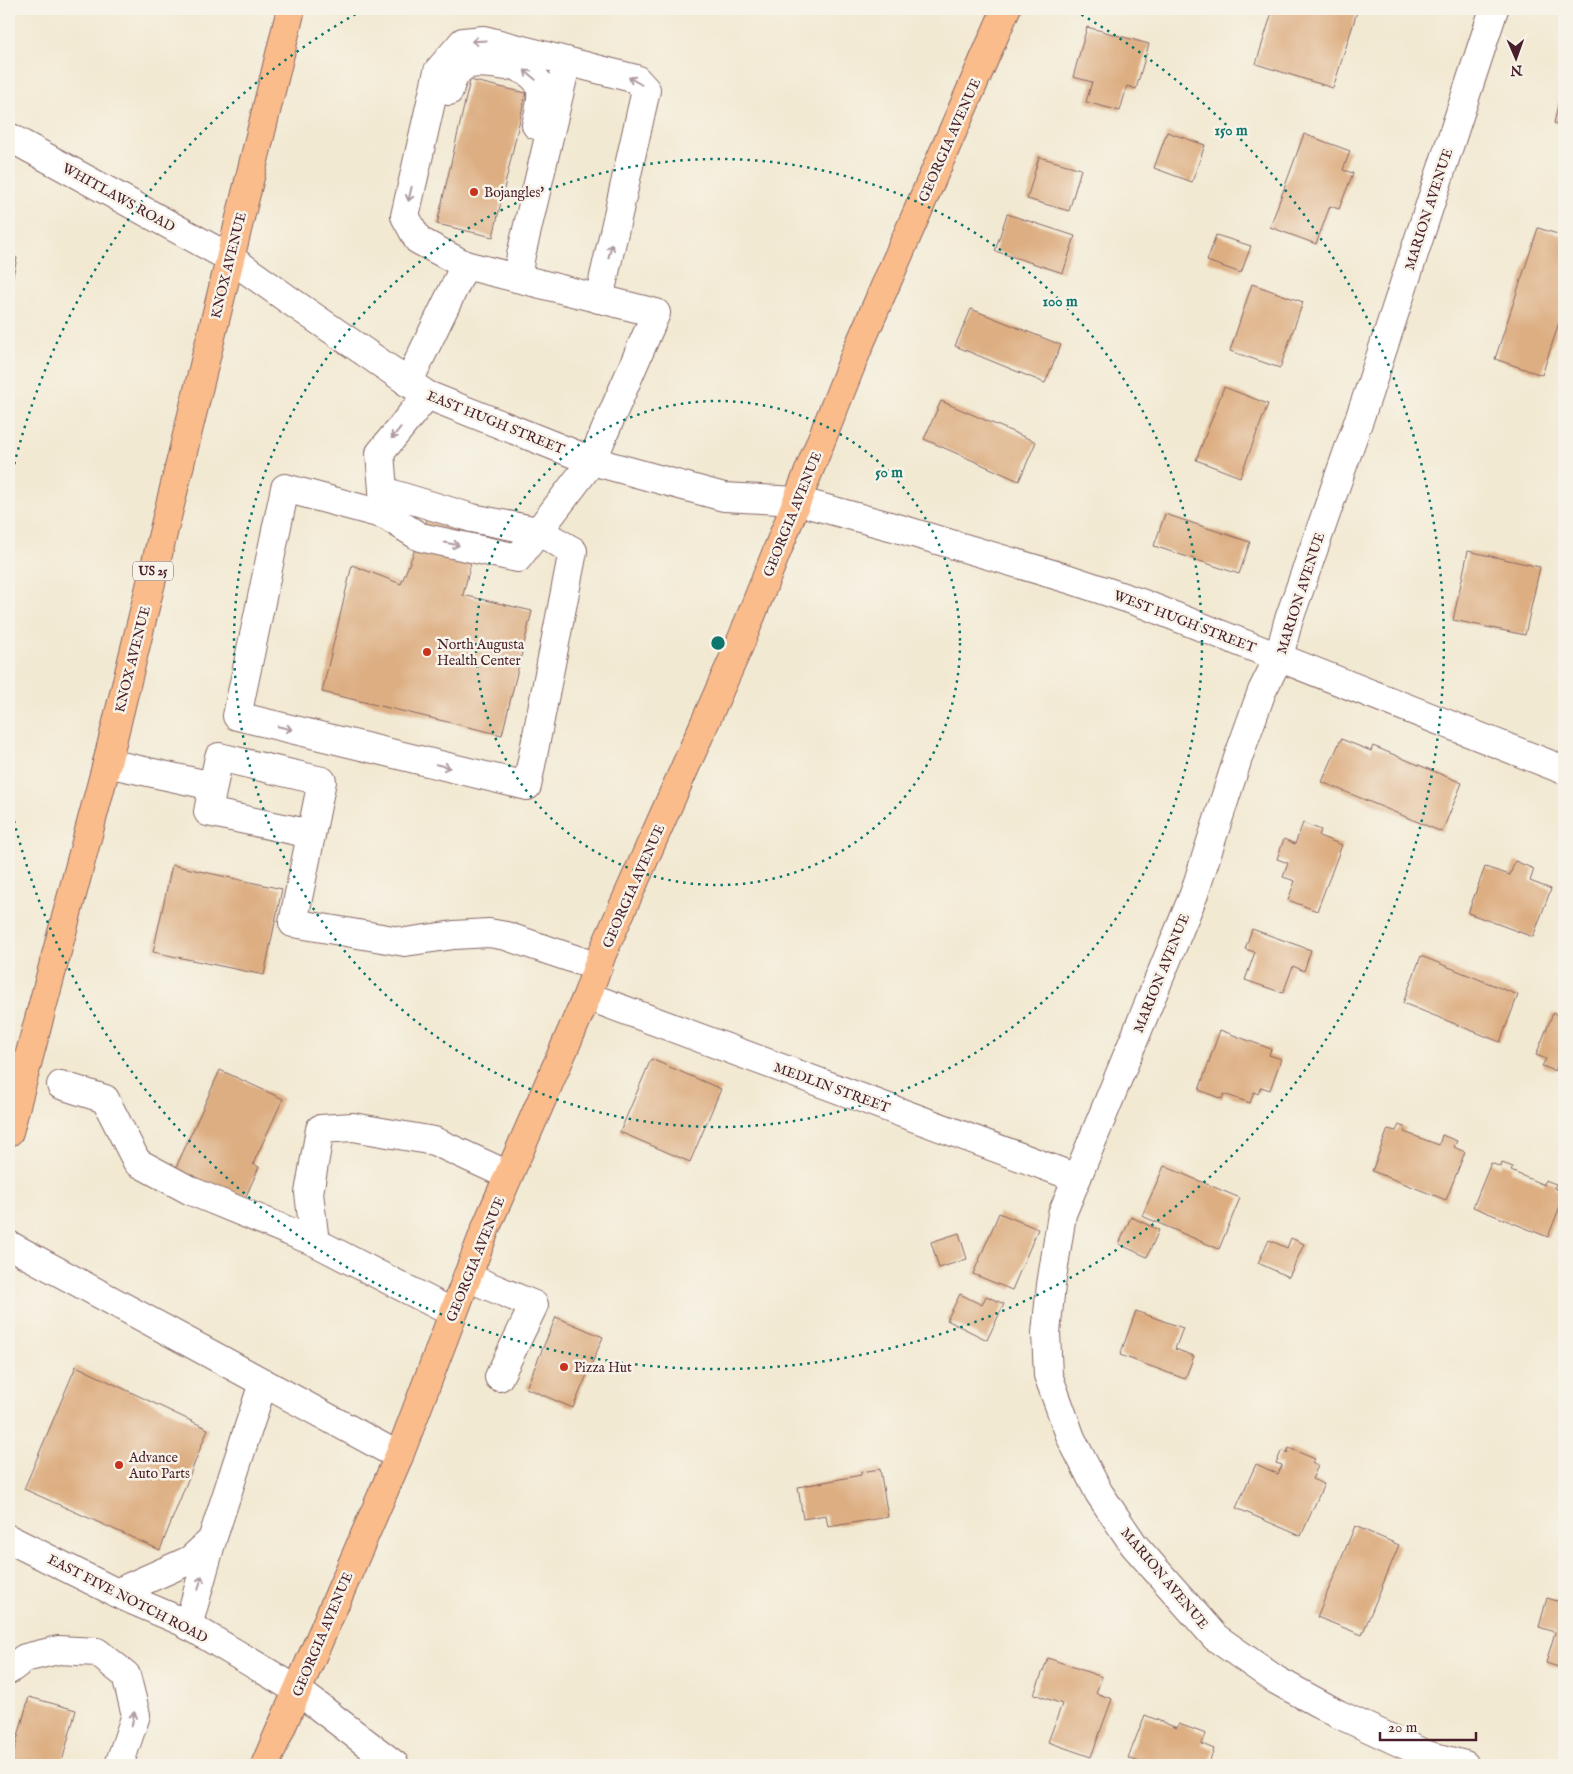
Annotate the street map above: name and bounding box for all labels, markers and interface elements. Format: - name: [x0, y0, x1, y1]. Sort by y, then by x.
- north arrow: [1490, 32, 1540, 82]
- one-way arrow: [471, 36, 487, 46]
- text: N: [1510, 61, 1524, 79]
- one-way arrow: [523, 70, 536, 81]
- street label: GEORGIA AVENUE: [915, 75, 985, 205]
- one-way arrow: [628, 76, 642, 87]
- text: 150 m: [1214, 121, 1248, 140]
- street label: MARION AVENUE: [1401, 146, 1457, 272]
- street label: WHITLAWS ROAD: [59, 159, 178, 236]
- place label: Bojangles': [484, 184, 544, 202]
- one-way arrow: [405, 185, 414, 201]
- marker: Bojangles': [468, 186, 480, 198]
- street label: KNOX AVENUE: [207, 210, 251, 320]
- one-way arrow: [606, 244, 615, 260]
- text: 100 m: [1042, 292, 1078, 311]
- street label: EAST HUGH STREET: [424, 387, 568, 459]
- one-way arrow: [391, 426, 402, 439]
- street label: GEORGIA AVENUE: [760, 449, 826, 580]
- text: 50 m: [875, 463, 903, 482]
- street label: MARION AVENUE: [1273, 530, 1329, 656]
- one-way arrow: [444, 540, 460, 549]
- road number: US 25: [133, 562, 173, 580]
- street label: WEST HUGH STREET: [1111, 586, 1259, 658]
- street label: KNOX AVENUE: [111, 604, 155, 714]
- centre of rings: [709, 634, 727, 652]
- place label: North Augusta Health Center: [437, 636, 525, 670]
- marker: North Augusta Health Center: [421, 646, 433, 658]
- one-way arrow: [276, 724, 292, 733]
- one-way arrow: [434, 762, 450, 771]
- street label: GEORGIA AVENUE: [599, 821, 669, 951]
- street label: MARION AVENUE: [1130, 911, 1194, 1036]
- street label: MEDLIN STREET: [771, 1059, 893, 1118]
- street label: GEORGIA AVENUE: [443, 1194, 509, 1325]
- place label: Pizza Hut: [574, 1359, 632, 1377]
- marker: Pizza Hut: [558, 1361, 570, 1373]
- place label: Advance Auto Parts: [128, 1449, 190, 1483]
- marker: Advance Auto Parts: [113, 1459, 125, 1471]
- street label: MARION AVENUE: [1117, 1524, 1212, 1633]
- street label: EAST FIVE NOTCH ROAD: [44, 1551, 211, 1647]
- street label: GEORGIA AVENUE: [289, 1569, 357, 1699]
- one-way arrow: [196, 1575, 205, 1591]
- scale bar: [1380, 1709, 1477, 1741]
- one-way arrow: [128, 1711, 138, 1727]
- text: 20 m: [1388, 1718, 1418, 1737]

